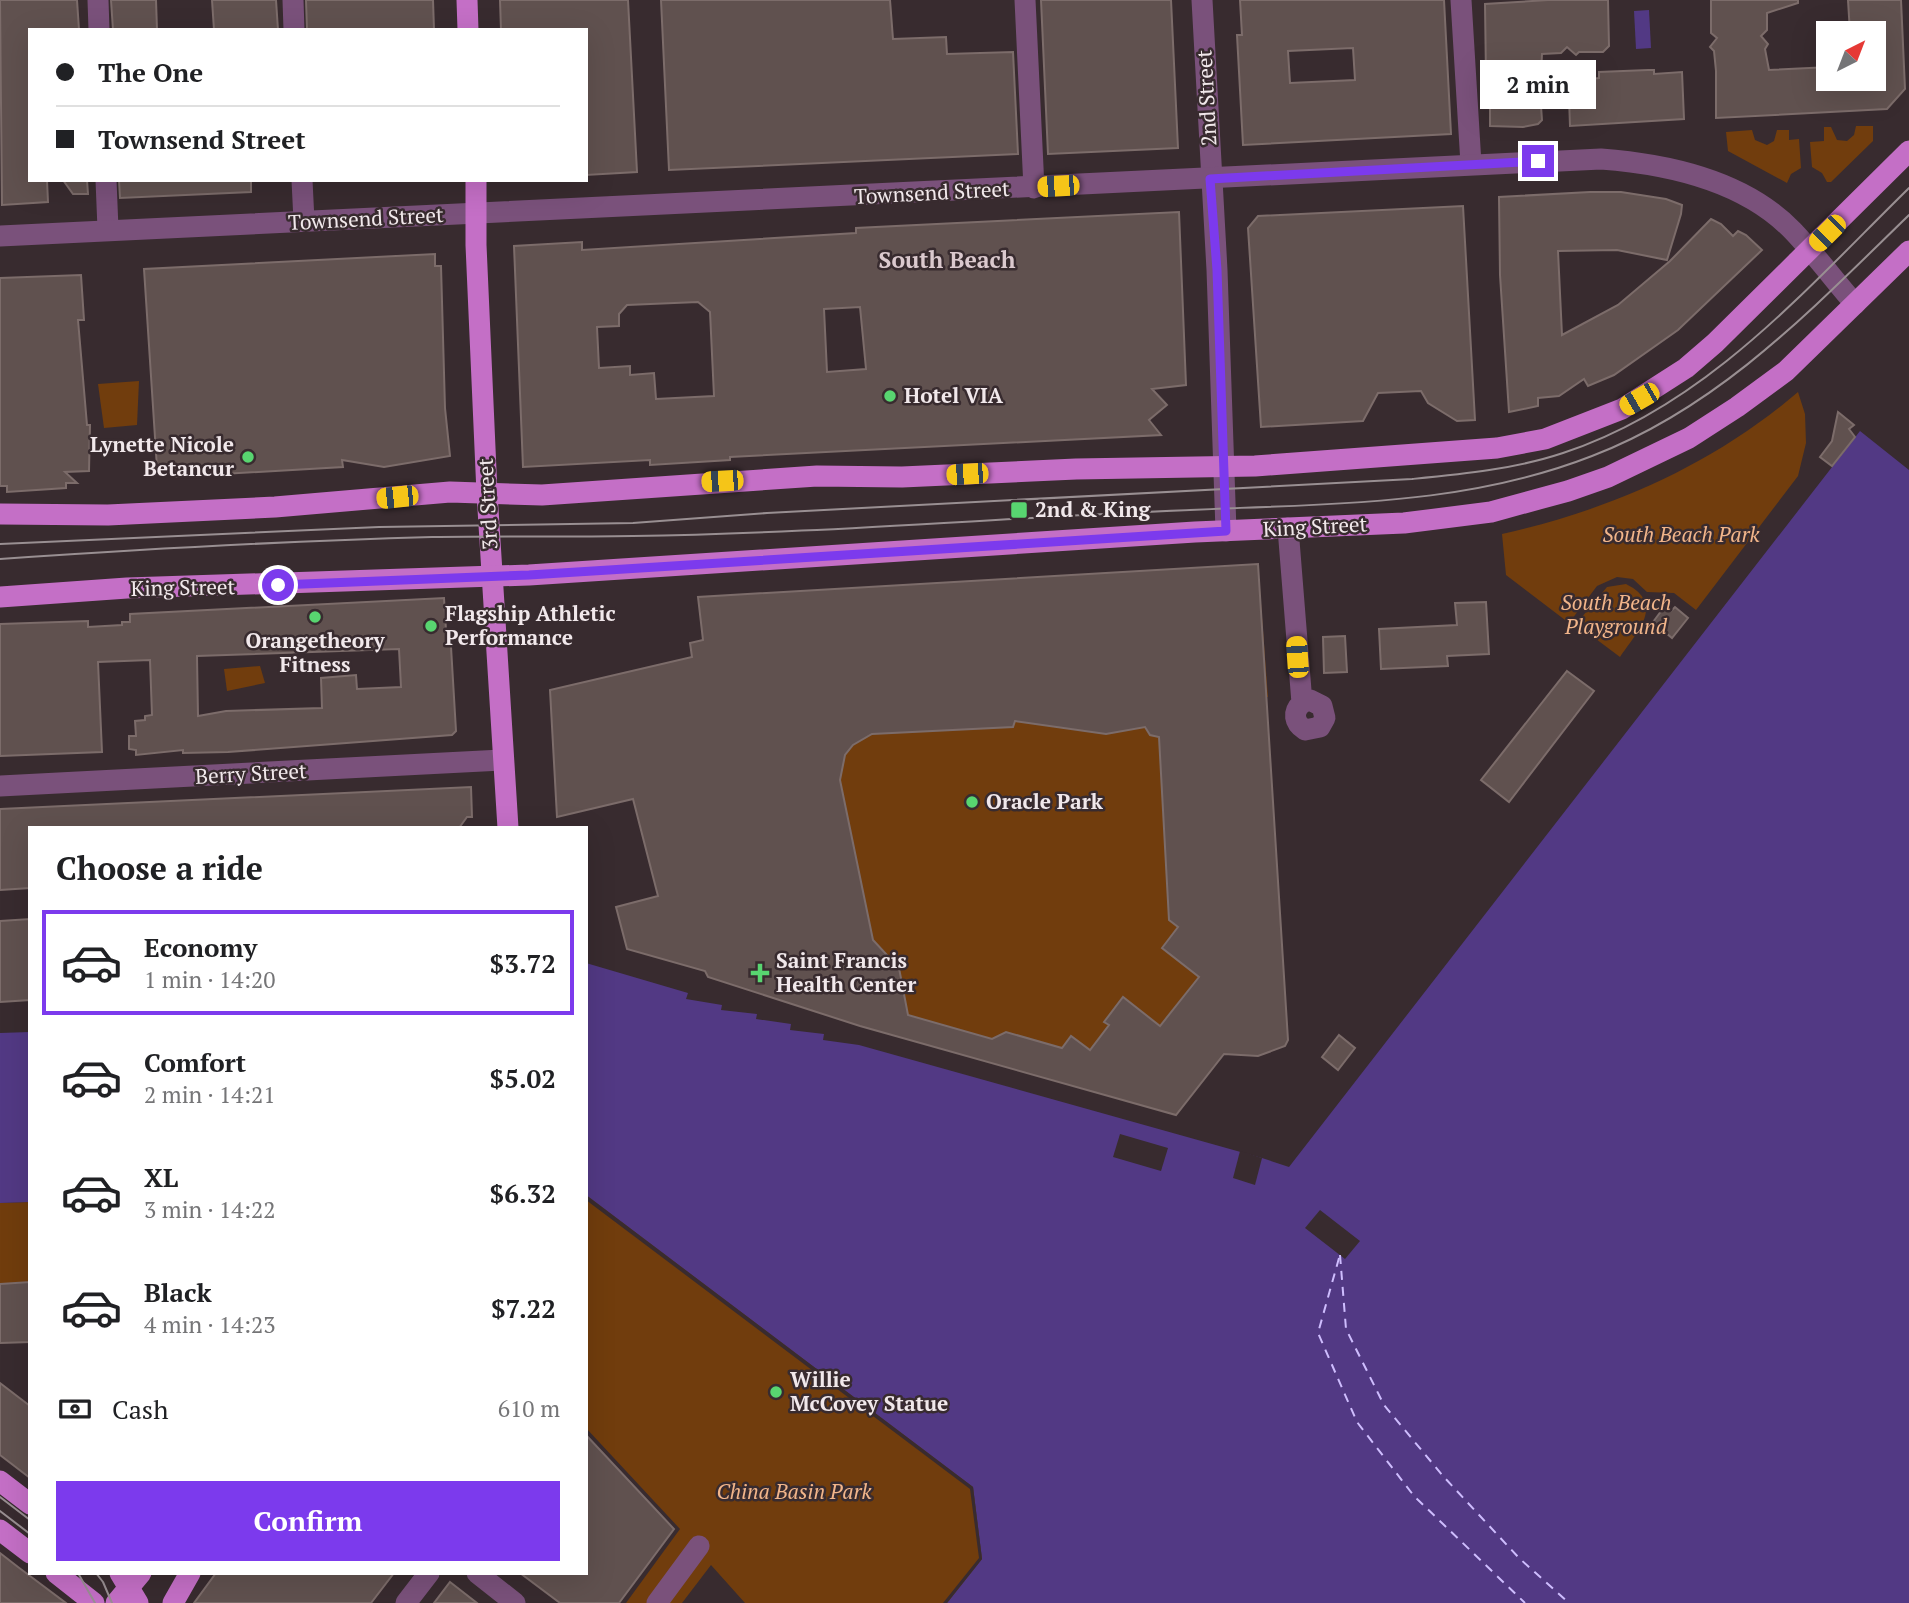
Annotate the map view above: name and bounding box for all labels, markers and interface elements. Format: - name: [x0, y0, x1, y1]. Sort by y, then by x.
- north arrow: [1816, 21, 1886, 91]
- map controls: [1816, 21, 1886, 91]
- street label: 2nd Street: [1189, 49, 1223, 147]
- text: The One: [98, 55, 203, 89]
- callout: 2 min: [1480, 60, 1596, 108]
- text: 2 min: [1507, 69, 1569, 100]
- text: Townsend Street: [98, 122, 306, 156]
- route end: [1522, 145, 1554, 177]
- street label: Townsend Street: [853, 174, 1011, 210]
- car: [1037, 174, 1080, 198]
- street label: Townsend Street: [287, 200, 445, 236]
- car: [1805, 211, 1850, 255]
- district label: South Beach: [879, 244, 1016, 275]
- car: [1616, 379, 1663, 419]
- place label: Hotel VIA: [904, 381, 1004, 409]
- marker: Hotel VIA: [882, 388, 898, 404]
- place label: Lynette Nicole Betancur: [90, 430, 234, 482]
- marker: Lynette Nicole Betancur: [240, 449, 256, 465]
- street label: 3rd Street: [471, 457, 503, 551]
- car: [946, 462, 989, 486]
- car: [701, 469, 744, 493]
- car: [376, 484, 419, 510]
- place label: 2nd & King: [1035, 495, 1152, 523]
- marker: 2nd & King: [1009, 500, 1029, 520]
- street label: King Street: [1262, 509, 1368, 543]
- park label: South Beach Park: [1602, 520, 1760, 548]
- route start: [262, 569, 294, 601]
- street label: King Street: [130, 572, 236, 602]
- park label: South Beach Playground: [1561, 588, 1671, 640]
- place label: Flagship Athletic Performance: [445, 599, 616, 651]
- marker: Orangetheory Fitness: [307, 609, 323, 625]
- marker: Flagship Athletic Performance: [423, 618, 439, 634]
- place label: Orangetheory Fitness: [245, 626, 385, 678]
- car: [1286, 635, 1309, 679]
- street label: Berry Street: [194, 756, 308, 790]
- place label: Oracle Park: [986, 787, 1104, 815]
- marker: Oracle Park: [964, 794, 980, 810]
- text: Choose a ride: [56, 847, 263, 889]
- text: Economy: [144, 930, 257, 964]
- icon: car: [60, 931, 123, 994]
- text: $3.72: [490, 946, 556, 980]
- place label: Saint Francis Health Center: [776, 946, 916, 998]
- marker: Saint Francis Health Center: [750, 963, 770, 983]
- text: 1 min · 14:20: [144, 964, 276, 995]
- text: Comfort: [144, 1045, 246, 1079]
- icon: car: [60, 1046, 123, 1109]
- text: $5.02: [490, 1061, 556, 1095]
- text: 2 min · 14:21: [144, 1079, 276, 1110]
- text: XL: [144, 1160, 178, 1194]
- icon: car: [60, 1161, 123, 1224]
- text: $6.32: [490, 1176, 556, 1210]
- text: 3 min · 14:22: [144, 1194, 276, 1225]
- text: Black: [144, 1275, 212, 1309]
- icon: car: [60, 1276, 123, 1339]
- text: $7.22: [491, 1291, 556, 1325]
- text: 4 min · 14:23: [144, 1309, 276, 1340]
- place label: Willie McCovey Statue: [790, 1365, 948, 1417]
- marker: Willie McCovey Statue: [768, 1384, 784, 1400]
- icon: cash: [56, 1390, 94, 1428]
- text: Cash: [112, 1392, 168, 1426]
- text: 610 m: [498, 1393, 560, 1424]
- park label: China Basin Park: [716, 1477, 872, 1505]
- button: Confirm: [56, 1481, 560, 1561]

